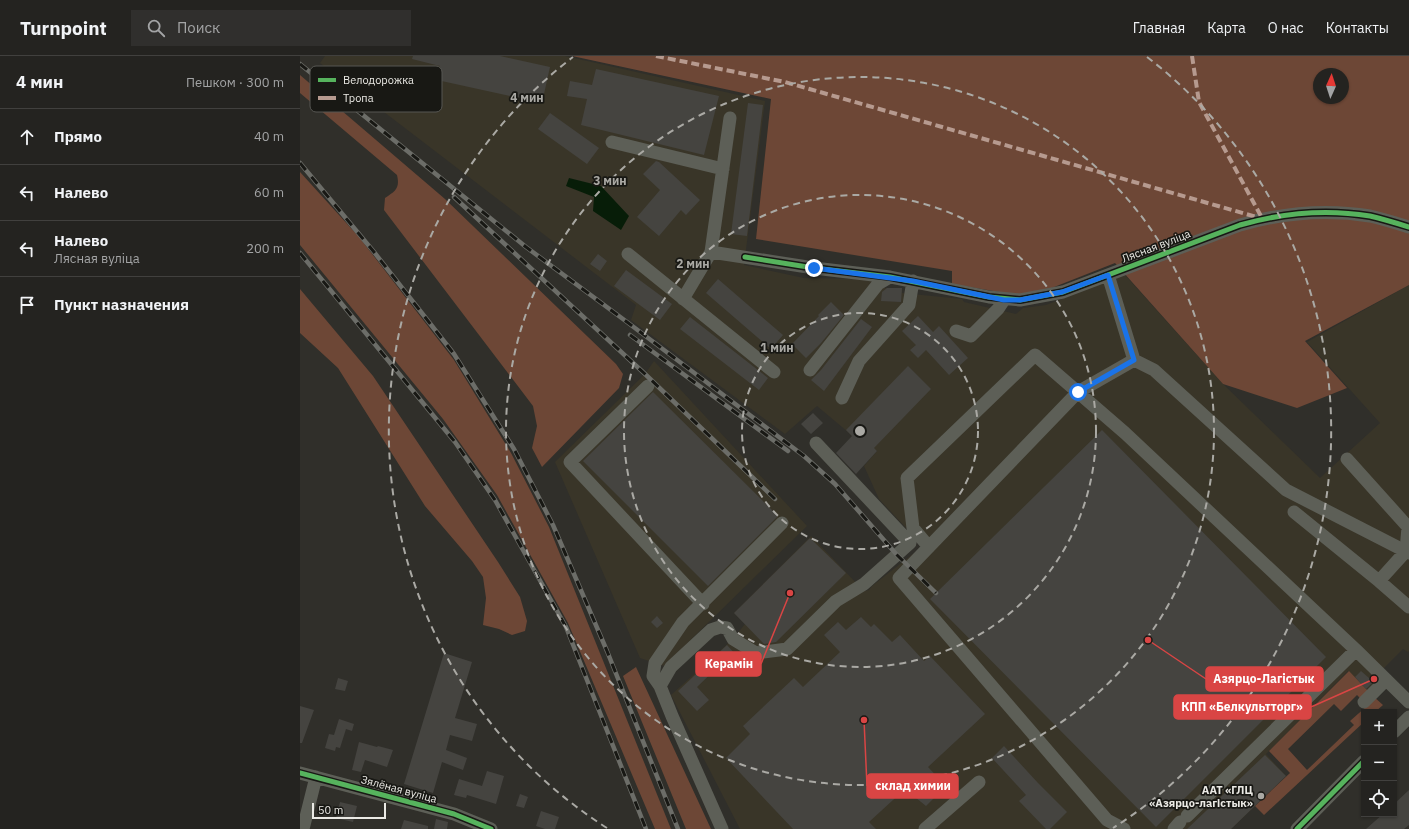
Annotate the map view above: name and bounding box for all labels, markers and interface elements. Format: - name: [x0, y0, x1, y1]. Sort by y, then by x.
- search box: [131, 10, 411, 46]
- text: Turnpoint: [20, 16, 107, 40]
- icon: search: [145, 17, 167, 39]
- text: Поиск: [177, 18, 220, 37]
- text: Главная: [1133, 19, 1185, 37]
- text: Карта: [1207, 19, 1246, 37]
- text: О нас: [1268, 19, 1304, 37]
- text: Контакты: [1326, 19, 1389, 37]
- legend: [310, 66, 442, 112]
- north arrow: [1313, 68, 1349, 104]
- text: 4 мин: [16, 71, 63, 93]
- text: Велодорожка: [343, 73, 414, 87]
- text: Пешком · 300 m: [186, 74, 284, 91]
- text: 4 мин: [510, 90, 544, 105]
- text: Тропа: [343, 91, 374, 105]
- icon: ahead: [16, 126, 38, 148]
- text: Прямо: [54, 127, 102, 146]
- text: 40 m: [254, 128, 284, 145]
- text: 3 мин: [593, 173, 627, 188]
- icon: left: [16, 182, 38, 204]
- text: Налево: [54, 183, 108, 202]
- text: 60 m: [254, 184, 284, 201]
- street label: Лясная вуліца: [1120, 226, 1192, 266]
- text: Налево: [54, 231, 108, 250]
- icon: left: [16, 238, 38, 260]
- text: 200 m: [246, 240, 284, 257]
- text: Лясная вуліца: [54, 250, 140, 267]
- text: 2 мин: [676, 256, 710, 271]
- route end: [805, 259, 823, 277]
- icon: arrive: [16, 294, 38, 316]
- text: Пункт назначения: [54, 295, 189, 314]
- text: 1 мин: [760, 340, 794, 355]
- route start: [1069, 383, 1087, 401]
- centre of rings: [853, 424, 867, 438]
- callout: Керамін: [696, 652, 761, 676]
- text: Керамін: [705, 656, 753, 671]
- callout: Азярцо-Лагістык: [1206, 667, 1323, 691]
- text: Азярцо-Лагістык: [1213, 671, 1315, 686]
- callout: КПП «Белкультторг»: [1174, 695, 1311, 719]
- text: КПП «Белкультторг»: [1181, 699, 1303, 714]
- map controls: [1361, 709, 1397, 817]
- button: +: [1361, 709, 1397, 745]
- button: −: [1361, 745, 1397, 781]
- street label: Зялёная вуліца: [359, 772, 439, 806]
- callout: склад химии: [867, 774, 958, 798]
- text: склад химии: [875, 778, 951, 793]
- button: locate: [1361, 781, 1397, 817]
- place label: ААТ «ГЛЦ «Азярцо-лагістык»: [1149, 783, 1253, 810]
- marker: ААТ «ГЛЦ «Азярцо-лагістык»: [1256, 791, 1266, 801]
- scale bar: [312, 801, 386, 820]
- text: 50 m: [318, 803, 343, 817]

